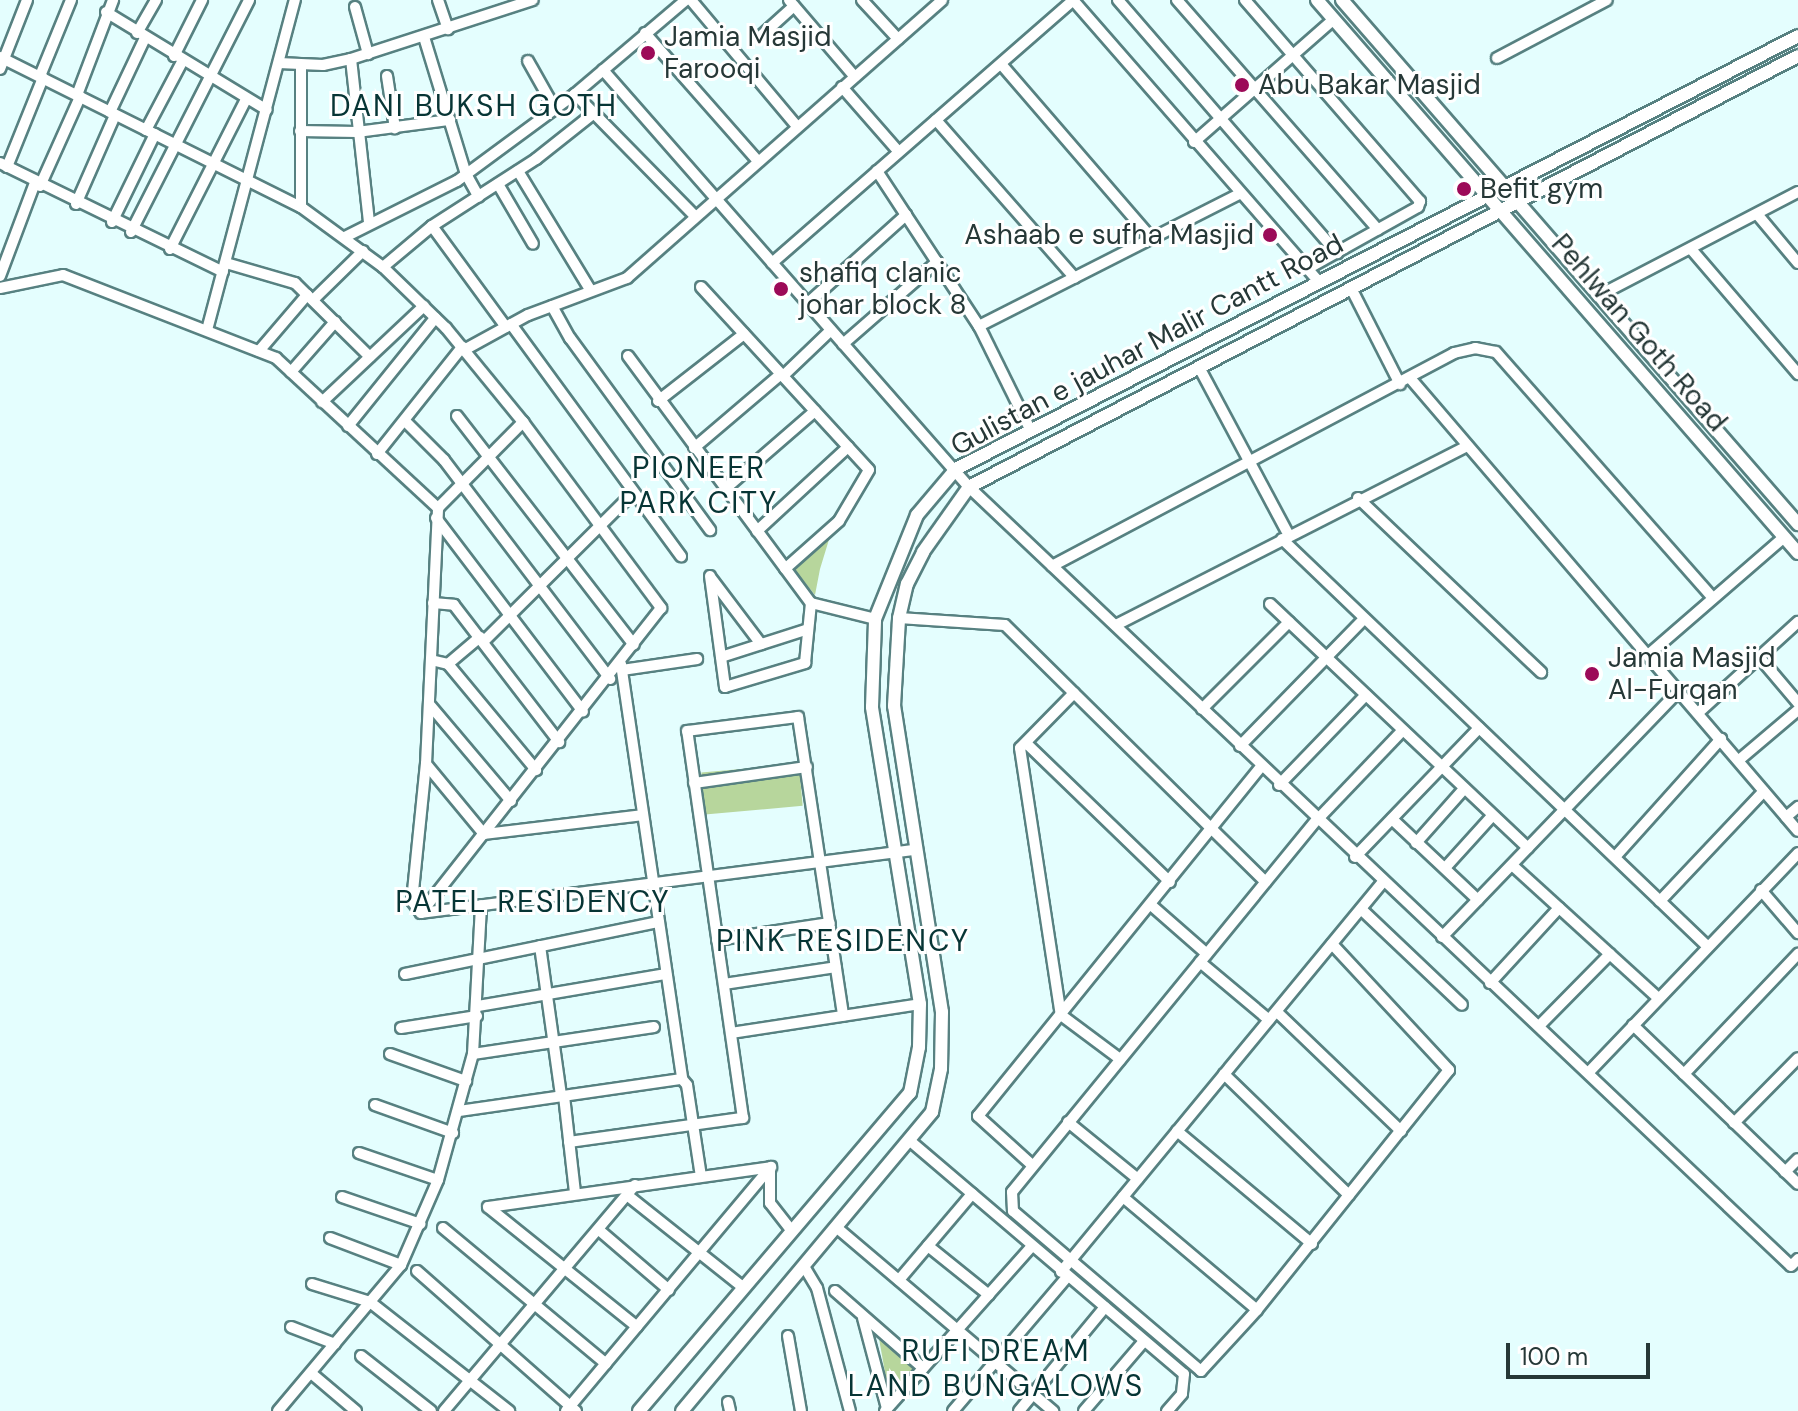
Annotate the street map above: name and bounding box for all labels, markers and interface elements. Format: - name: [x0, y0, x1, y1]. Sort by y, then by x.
- place label: Jamia Masjid Farooqi: [664, 20, 832, 86]
- marker: Jamia Masjid Farooqi: [639, 44, 657, 62]
- place label: Abu Bakar Masjid: [1258, 68, 1481, 102]
- marker: Abu Bakar Masjid: [1233, 76, 1251, 94]
- district label: DANI BUKSH GOTH: [330, 88, 618, 124]
- place label: Befit gym: [1480, 172, 1603, 206]
- marker: Befit gym: [1455, 180, 1473, 198]
- place label: Ashaab e sufha Masjid: [964, 218, 1254, 252]
- marker: Ashaab e sufha Masjid: [1261, 226, 1279, 244]
- street label: Gulistan e jauhar Malir Cantt Road: [945, 227, 1349, 463]
- street label: Pehlwan Goth Road: [1544, 228, 1734, 438]
- place label: shafiq clanic johar block 8: [799, 256, 967, 322]
- marker: shafiq clanic johar block 8: [770, 278, 792, 300]
- district label: PIONEER PARK CITY: [620, 450, 778, 520]
- place label: Jamia Masjid Al-Furqan: [1608, 641, 1776, 707]
- marker: Jamia Masjid Al-Furqan: [1583, 665, 1601, 683]
- district label: PATEL RESIDENCY: [395, 884, 671, 920]
- district label: PINK RESIDENCY: [716, 923, 970, 959]
- scale bar: [1510, 1327, 1654, 1377]
- district label: RUFI DREAM LAND BUNGALOWS: [848, 1333, 1144, 1404]
- text: 100 m: [1520, 1341, 1588, 1372]

